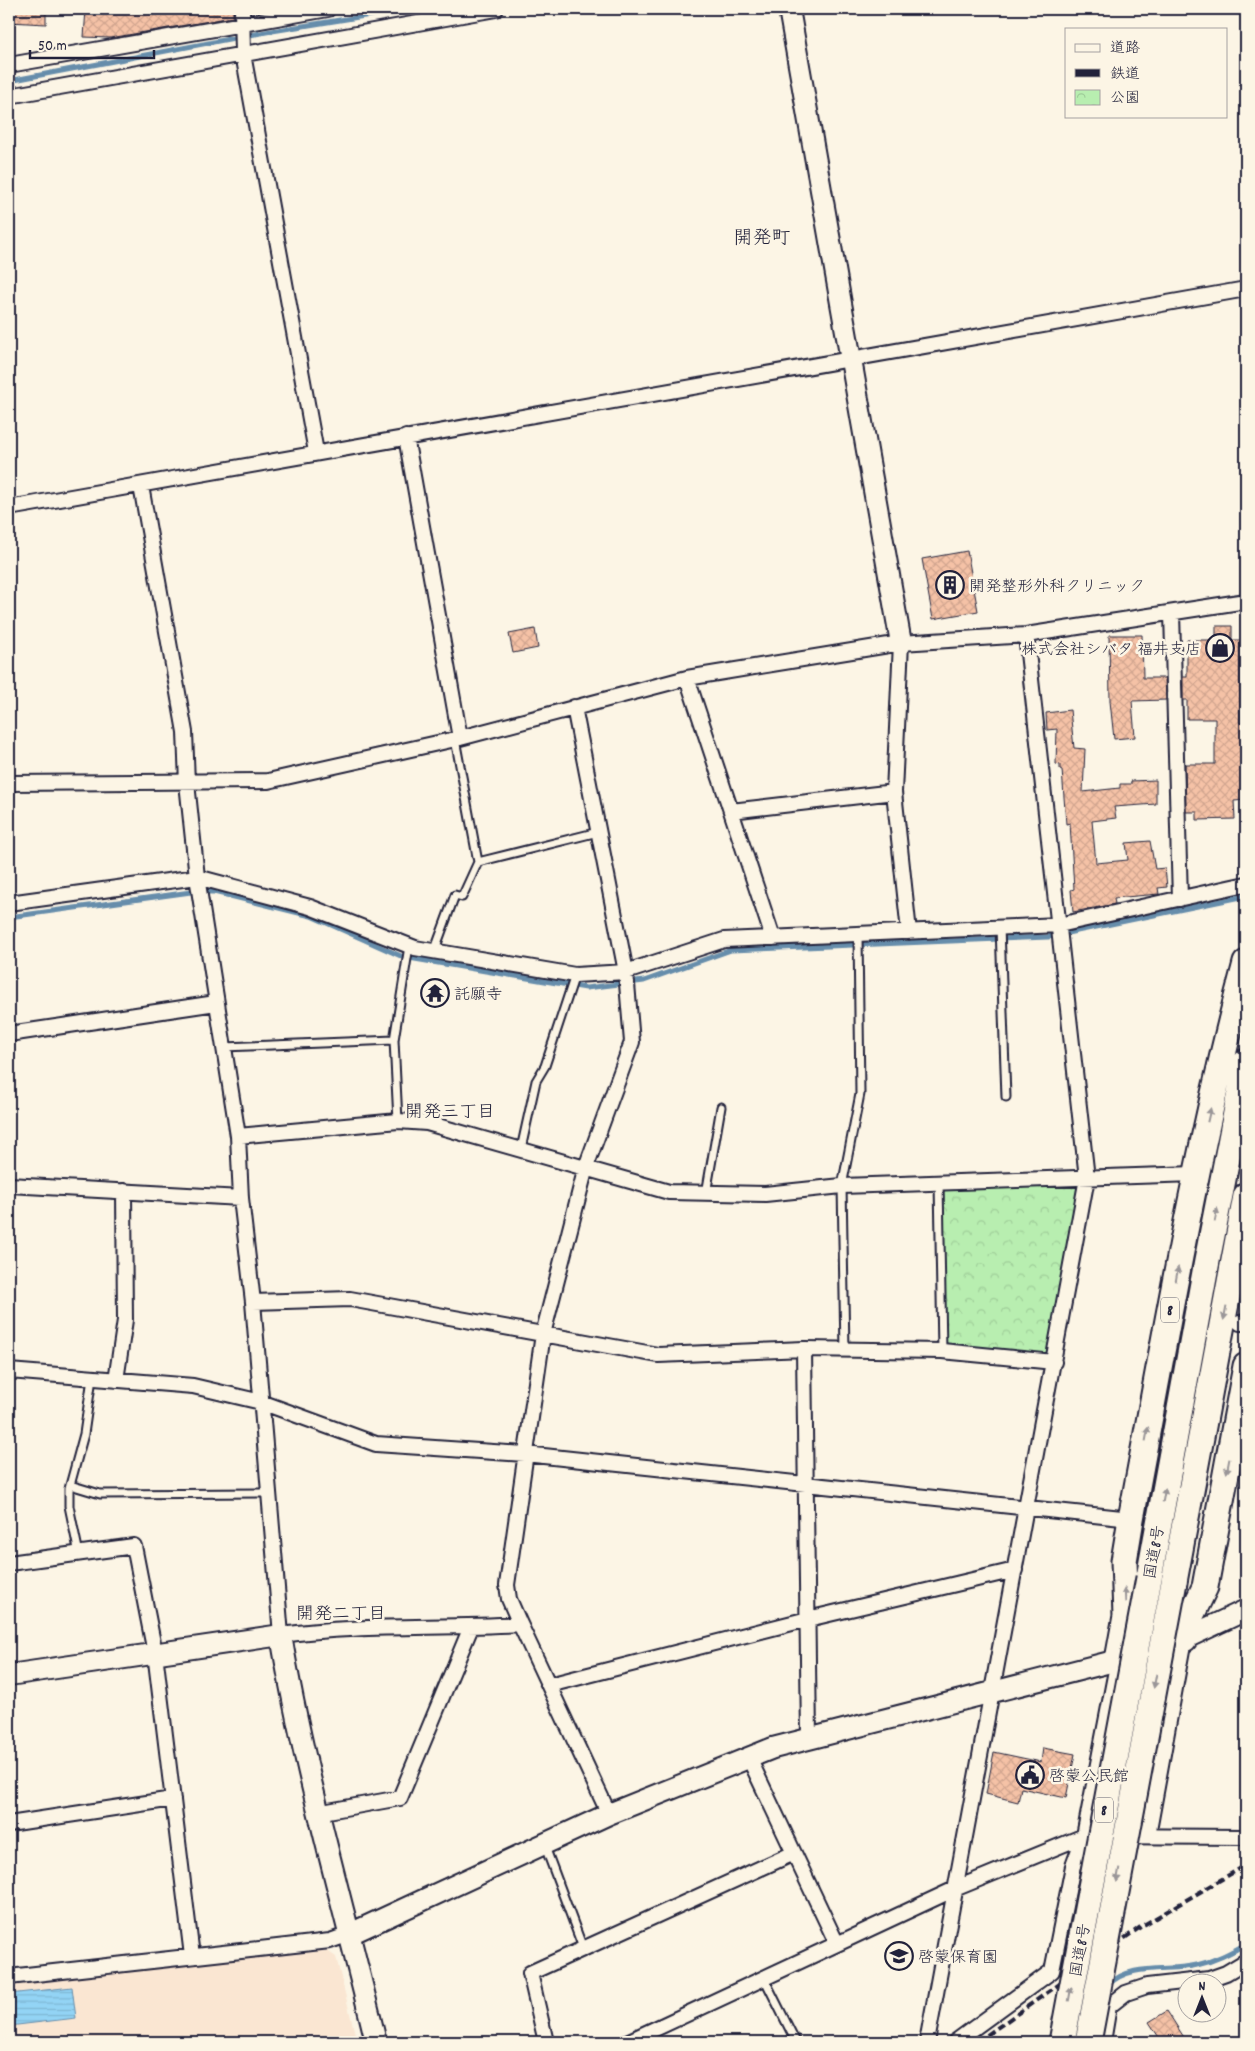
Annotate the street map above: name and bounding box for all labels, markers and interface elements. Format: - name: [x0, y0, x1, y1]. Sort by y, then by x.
- scale bar: [30, 28, 154, 60]
- legend: [1065, 28, 1228, 118]
- text: 50 m: [38, 36, 67, 58]
- text: 道路: [1110, 38, 1140, 60]
- text: 鉄道: [1110, 64, 1140, 86]
- text: 公園: [1110, 88, 1140, 110]
- district label: 開発町: [733, 226, 791, 253]
- building icon: 開発整形外科クリニック: [935, 570, 965, 600]
- place label: 開発整形外科クリニック: [969, 576, 1145, 599]
- shop icon: 株式会社シバタ 福井支店: [1205, 633, 1235, 663]
- place label: 株式会社シバタ 福井支店: [1021, 639, 1201, 662]
- temple icon: 託願寺: [420, 978, 450, 1008]
- place label: 託願寺: [454, 984, 502, 1007]
- district label: 開発三丁目: [405, 1101, 495, 1126]
- one-way arrow: [1205, 1108, 1213, 1123]
- one-way arrow: [1212, 1207, 1220, 1223]
- one-way arrow: [1173, 1266, 1181, 1282]
- road number: 8: [1161, 1298, 1179, 1322]
- one-way arrow: [1220, 1305, 1228, 1321]
- one-way arrow: [1143, 1427, 1151, 1442]
- one-way arrow: [1223, 1458, 1231, 1474]
- one-way arrow: [1160, 1487, 1168, 1503]
- street label: 国道8号: [1139, 1524, 1172, 1581]
- one-way arrow: [1121, 1586, 1129, 1602]
- district label: 開発二丁目: [296, 1603, 386, 1628]
- one-way arrow: [1151, 1674, 1159, 1690]
- public building icon: 啓蒙公民館: [1015, 1760, 1045, 1790]
- place label: 啓蒙公民館: [1049, 1766, 1129, 1789]
- road number: 8: [1095, 1798, 1113, 1822]
- one-way arrow: [1114, 1868, 1122, 1884]
- street label: 国道8号: [1065, 1922, 1098, 1979]
- school or university icon: 啓蒙保育園: [884, 1941, 914, 1971]
- place label: 啓蒙保育園: [918, 1947, 998, 1970]
- north arrow: [1178, 1974, 1228, 2024]
- text: N: [1199, 1977, 1206, 1997]
- one-way arrow: [1067, 1986, 1075, 2002]

